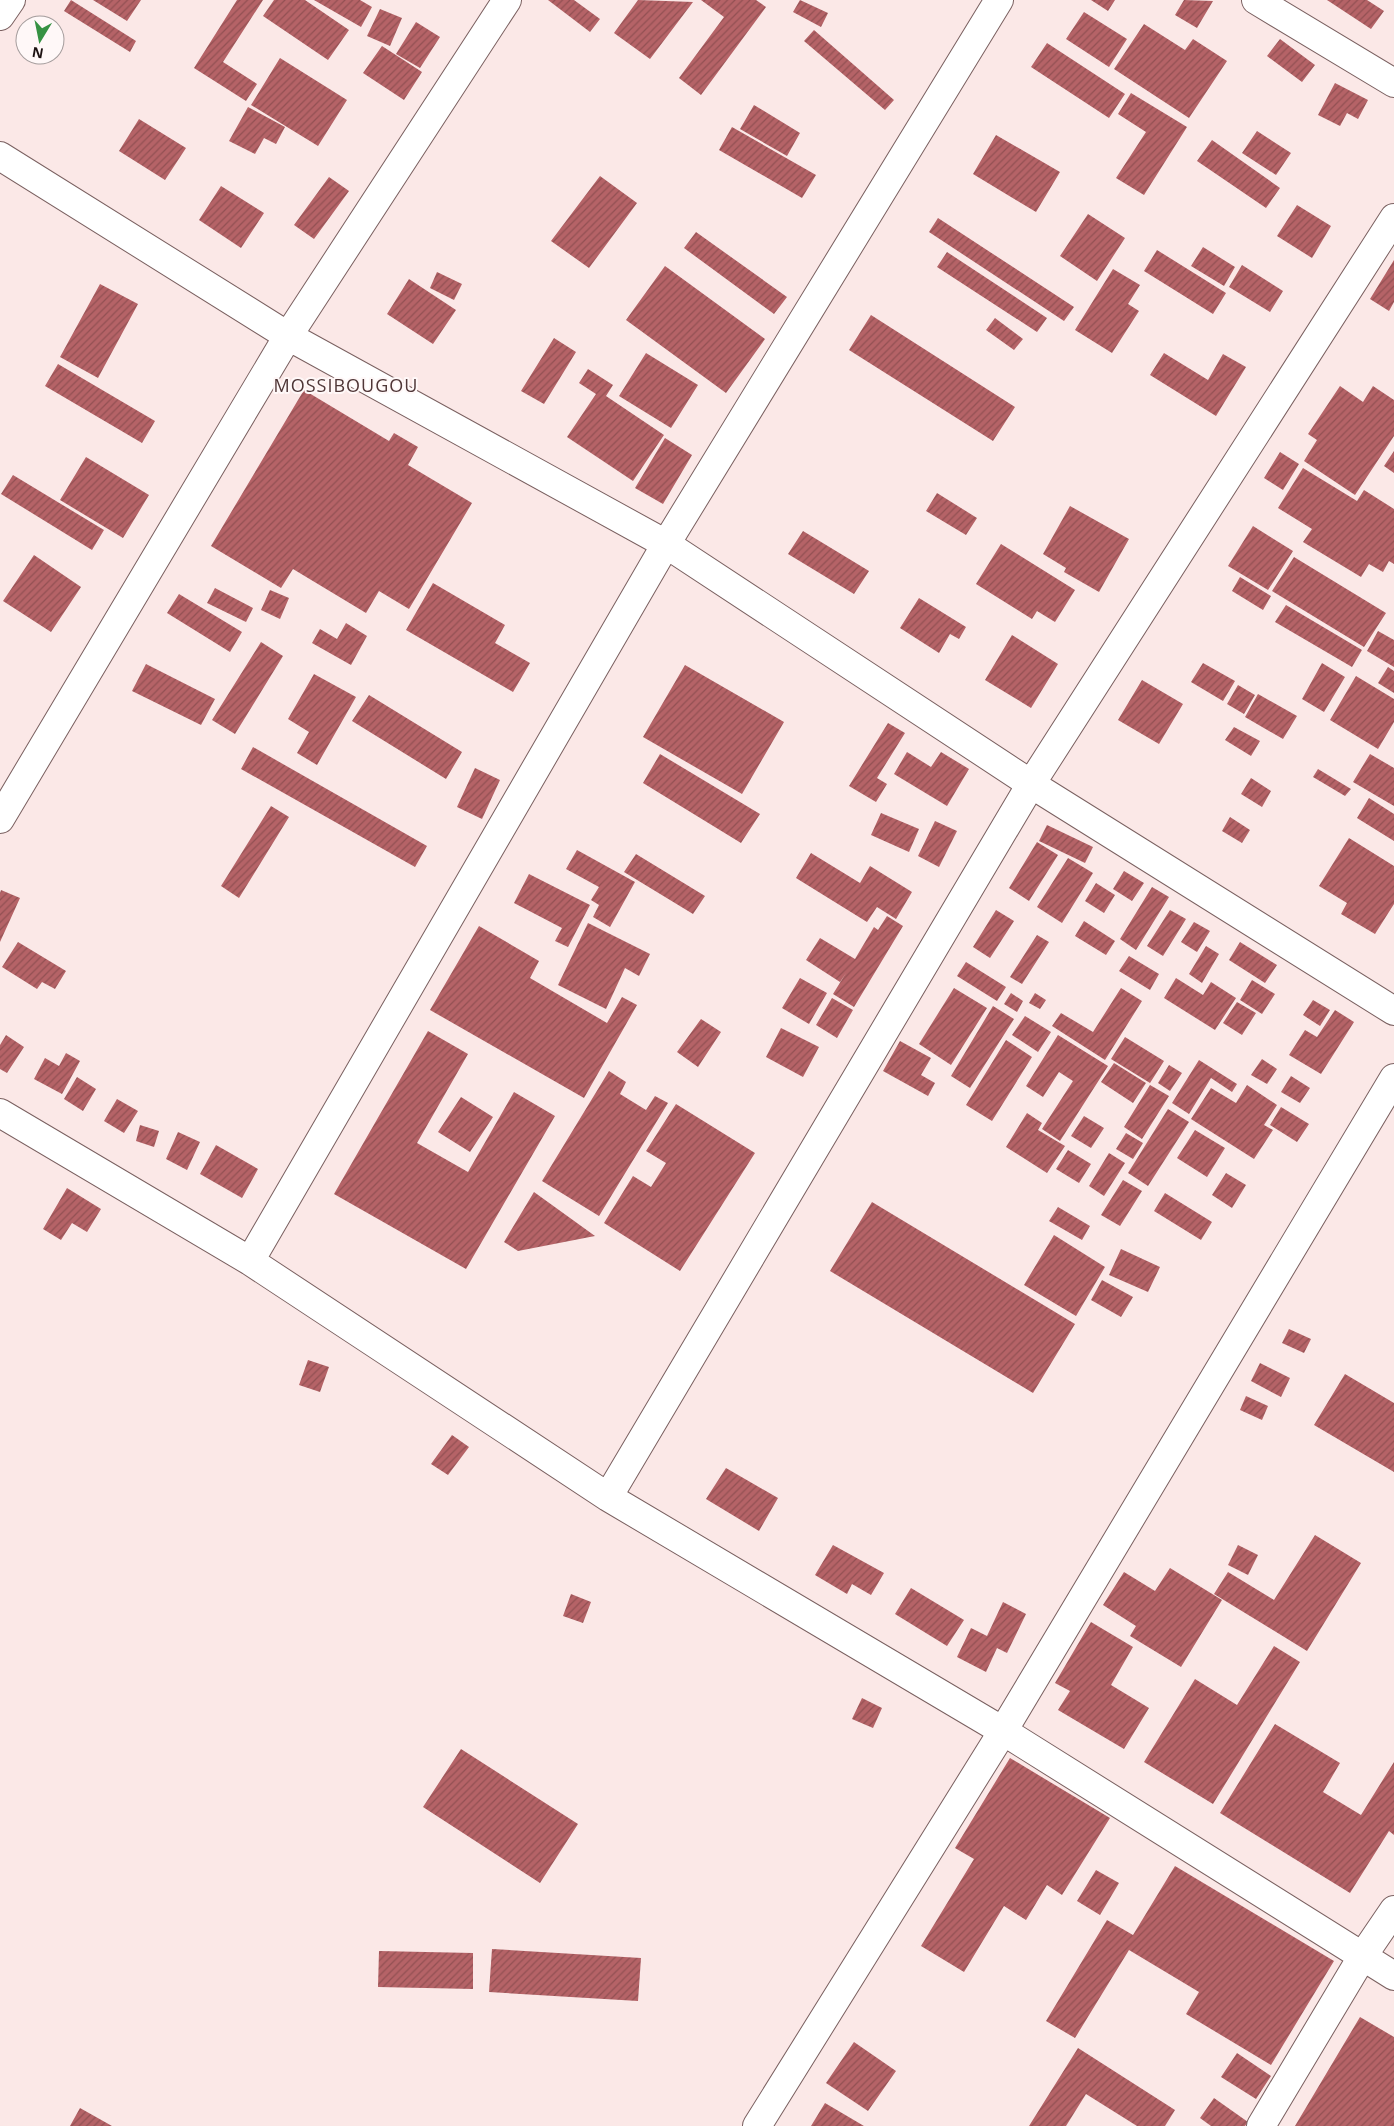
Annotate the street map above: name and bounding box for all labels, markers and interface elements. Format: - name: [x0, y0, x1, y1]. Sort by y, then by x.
- north arrow: [15, 15, 65, 65]
- text: N: [30, 43, 45, 64]
- district label: MOSSIBOUGOU: [274, 373, 418, 397]

